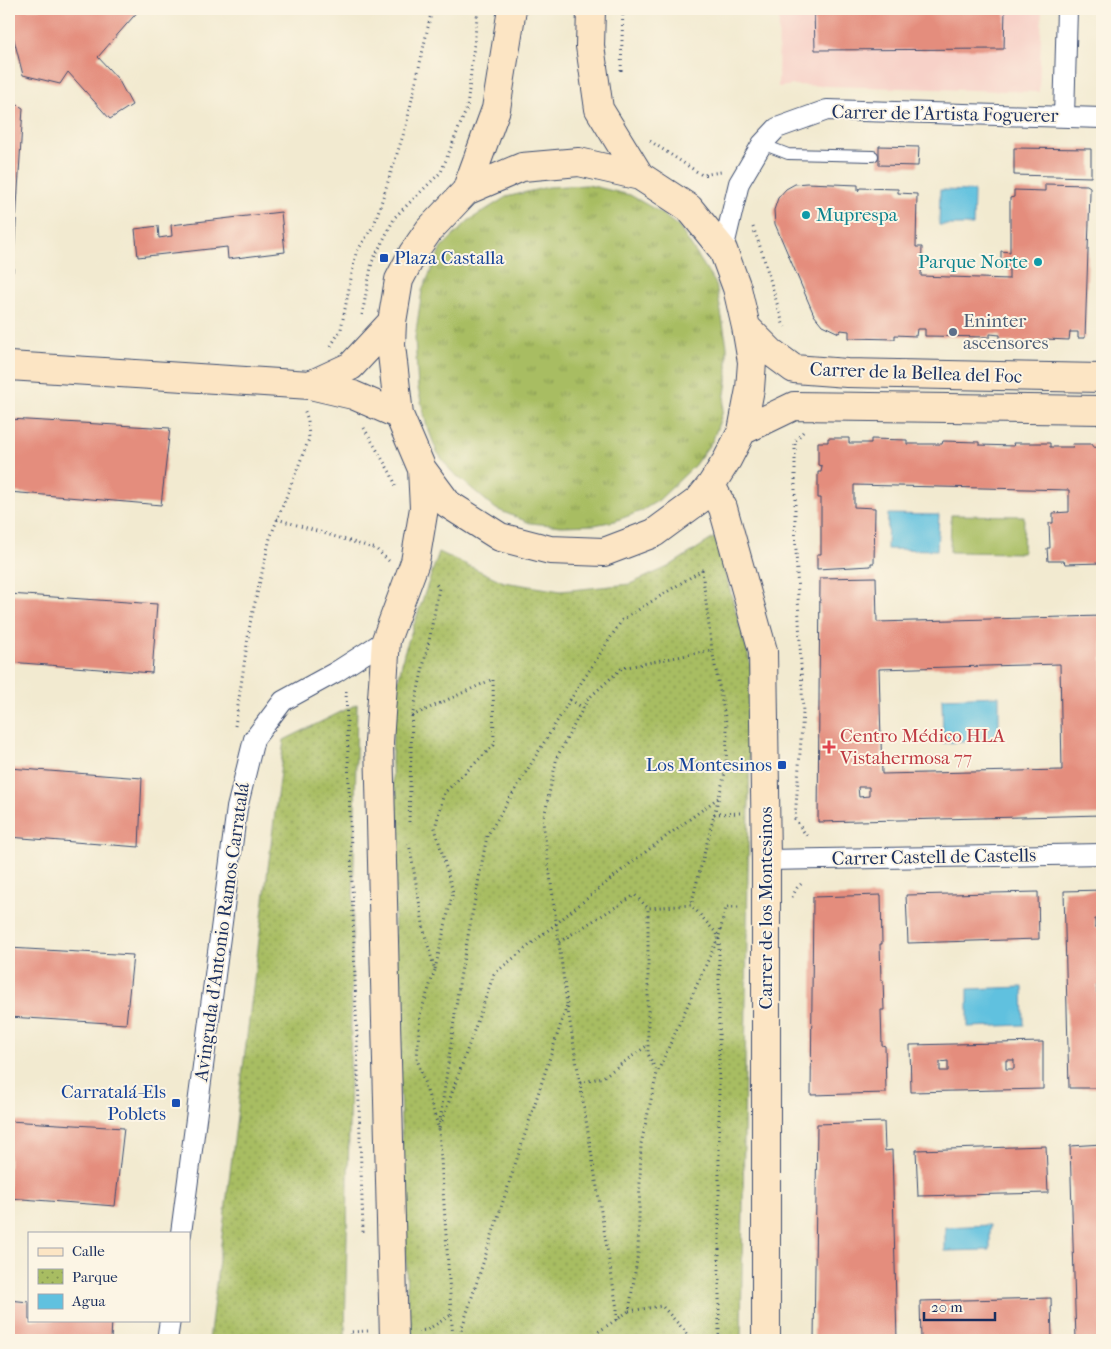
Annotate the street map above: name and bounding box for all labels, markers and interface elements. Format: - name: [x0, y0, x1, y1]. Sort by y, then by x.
- street label: Carrer de l'Artista Foguerer: [831, 101, 1059, 127]
- place label: Muprespa: [816, 204, 898, 226]
- marker: Muprespa: [800, 209, 812, 221]
- place label: Plaza Castalla: [394, 247, 504, 269]
- place label: Parque Norte: [918, 251, 1028, 273]
- marker: Plaza Castalla: [378, 252, 390, 264]
- marker: Parque Norte: [1032, 256, 1044, 268]
- place label: Eninter ascensores: [963, 310, 1049, 354]
- marker: Eninter ascensores: [947, 326, 959, 338]
- street label: Carrer de la Bellea del Foc: [809, 358, 1023, 388]
- place label: Centro Médico HLA Vistahermosa 77: [839, 725, 1006, 769]
- marker: Centro Médico HLA Vistahermosa 77: [822, 740, 836, 754]
- place label: Los Montesinos: [646, 754, 772, 776]
- marker: Los Montesinos: [776, 759, 788, 771]
- street label: Avinguda d'Antonio Ramos Carratalá: [190, 781, 254, 1084]
- street label: Carrer de los Montesinos: [755, 807, 777, 1009]
- street label: Carrer Castell de Castells: [832, 844, 1036, 870]
- place label: Carratalá-Els Poblets: [61, 1081, 166, 1125]
- marker: Carratalá-Els Poblets: [170, 1097, 182, 1109]
- legend: [28, 1232, 190, 1322]
- text: Calle: [72, 1242, 105, 1260]
- text: Parque: [72, 1268, 118, 1286]
- scale bar: [924, 1289, 995, 1321]
- text: Agua: [71, 1292, 106, 1310]
- text: 20 m: [931, 1298, 963, 1316]

